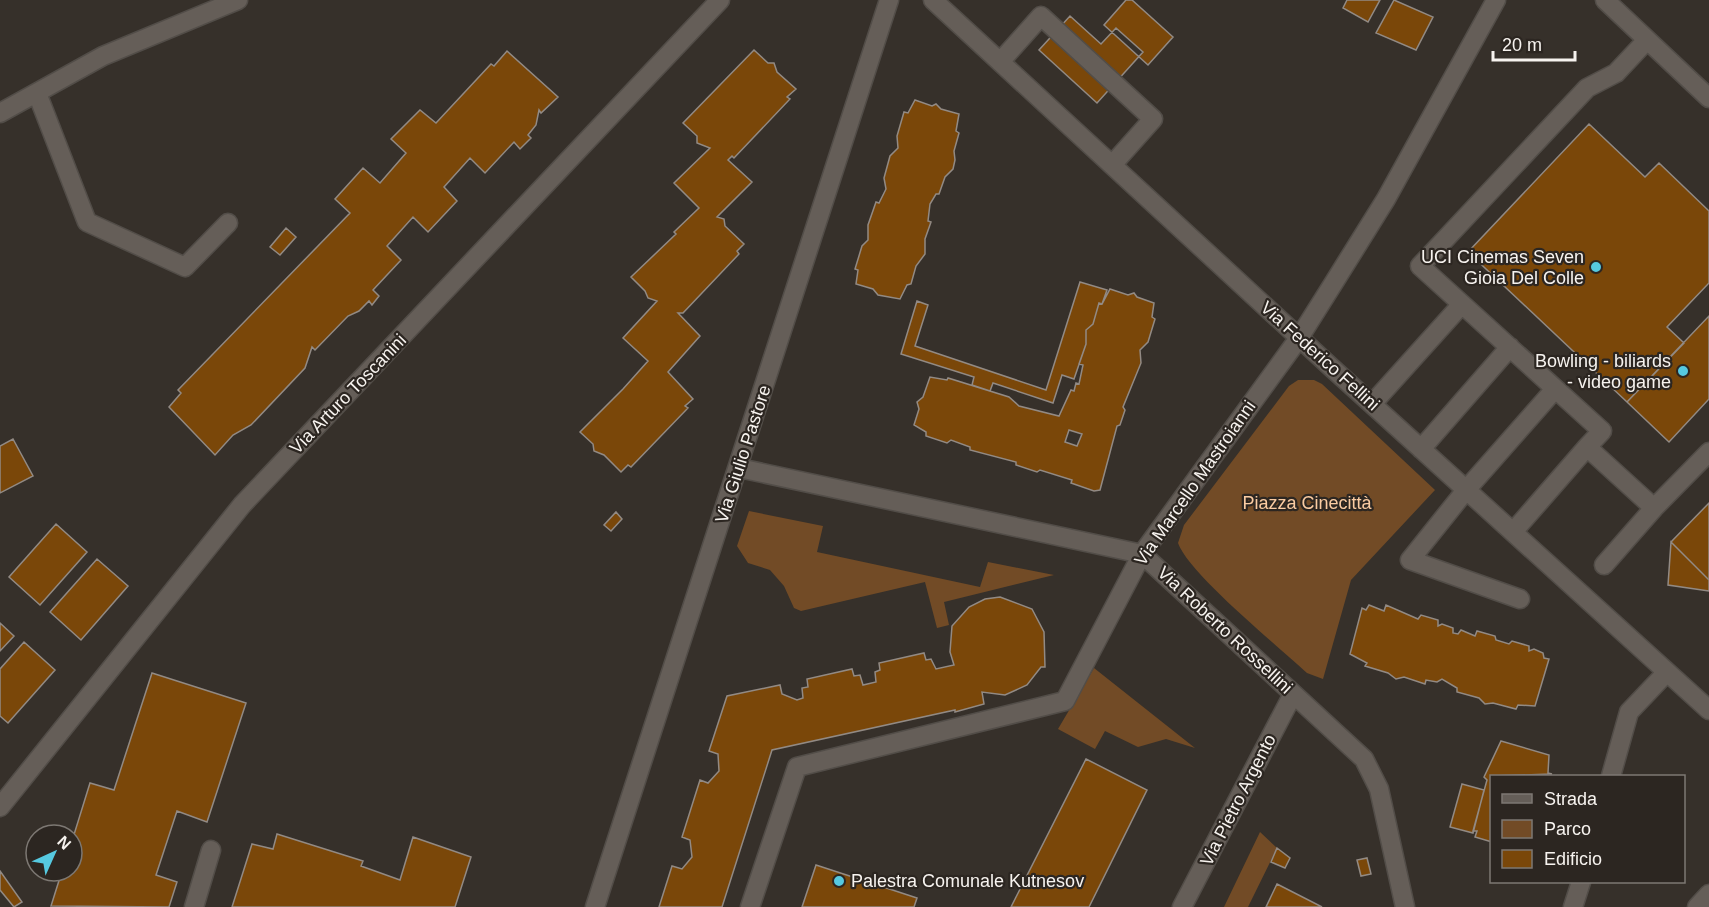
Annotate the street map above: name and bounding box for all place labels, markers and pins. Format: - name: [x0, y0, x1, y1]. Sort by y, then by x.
- place label: UCI Cinemas Seven Gioia Del Colle: [1421, 247, 1584, 288]
- marker: UCI Cinemas Seven Gioia Del Colle: [1589, 260, 1603, 274]
- place label: Bowling - biliards - video game: [1535, 351, 1671, 392]
- marker: Bowling - biliards - video game: [1676, 364, 1690, 378]
- place label: Palestra Comunale Kutnesov: [851, 871, 1084, 891]
- marker: Palestra Comunale Kutnesov: [832, 874, 846, 888]

